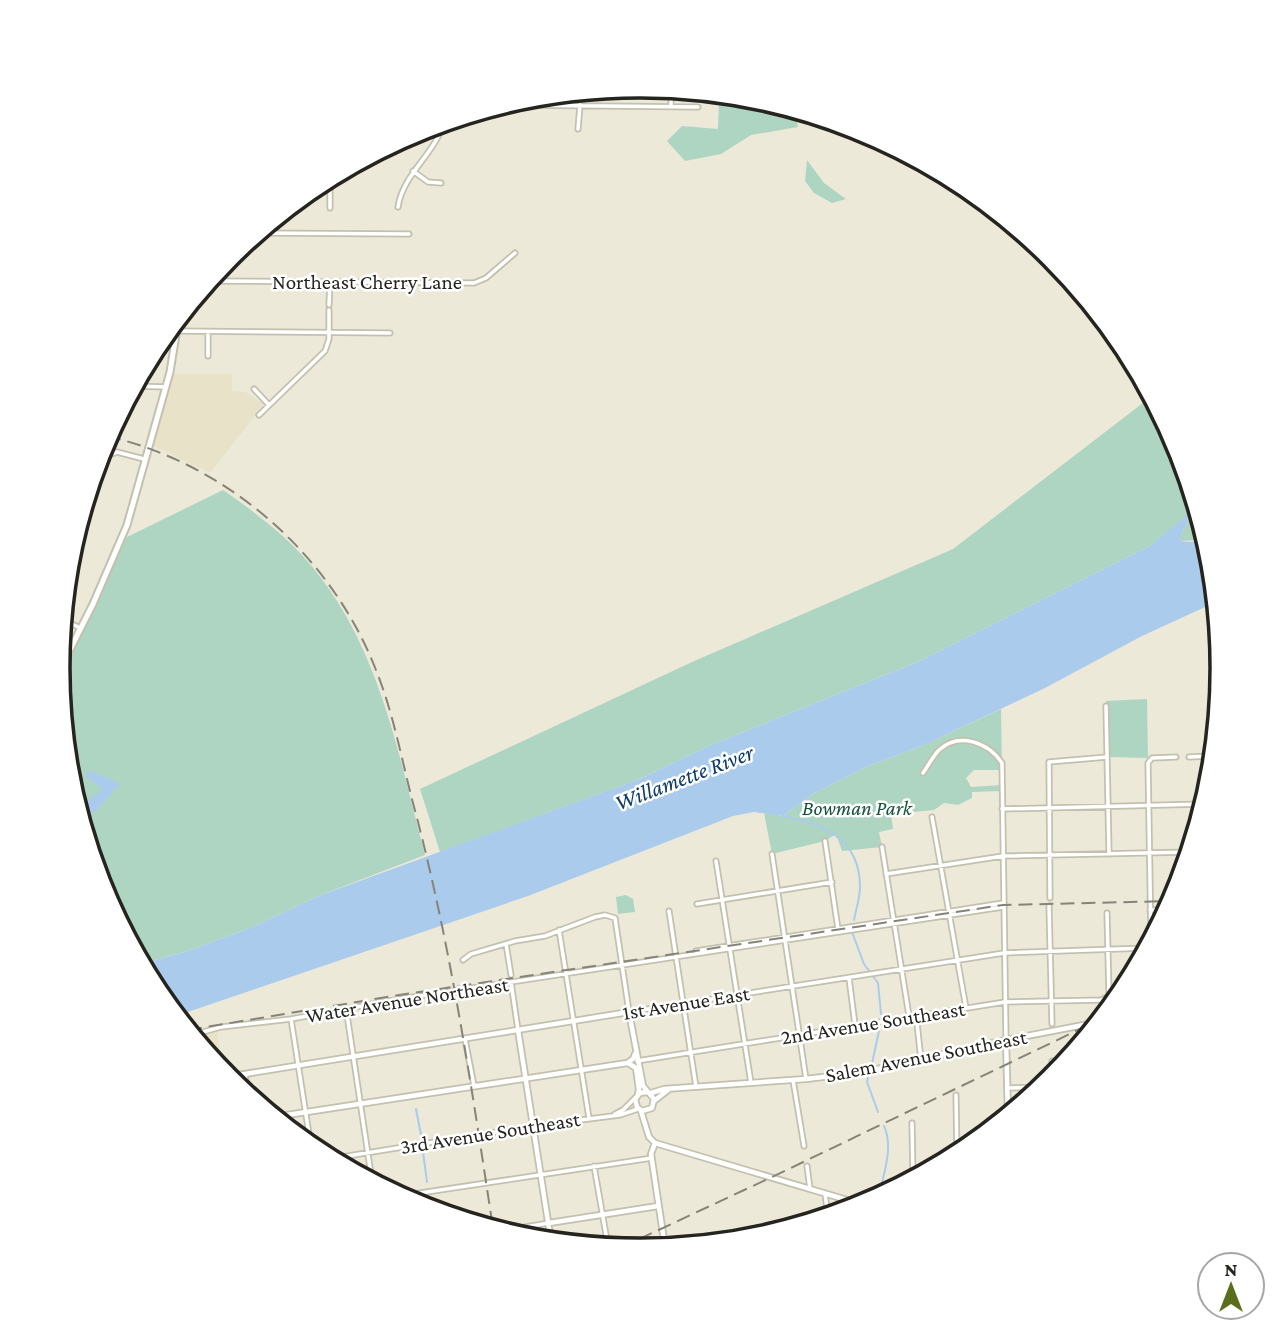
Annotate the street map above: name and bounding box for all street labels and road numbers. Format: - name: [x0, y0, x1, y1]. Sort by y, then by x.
- street label: Northeast Cherry Lane: [272, 270, 462, 294]
- street label: Water Avenue Northeast: [304, 972, 511, 1028]
- street label: 1st Avenue East: [621, 981, 752, 1025]
- street label: 2nd Avenue Southeast: [779, 996, 968, 1049]
- street label: Salem Avenue Southeast: [823, 1024, 1030, 1087]
- street label: 3rd Avenue Southeast: [398, 1107, 583, 1159]

